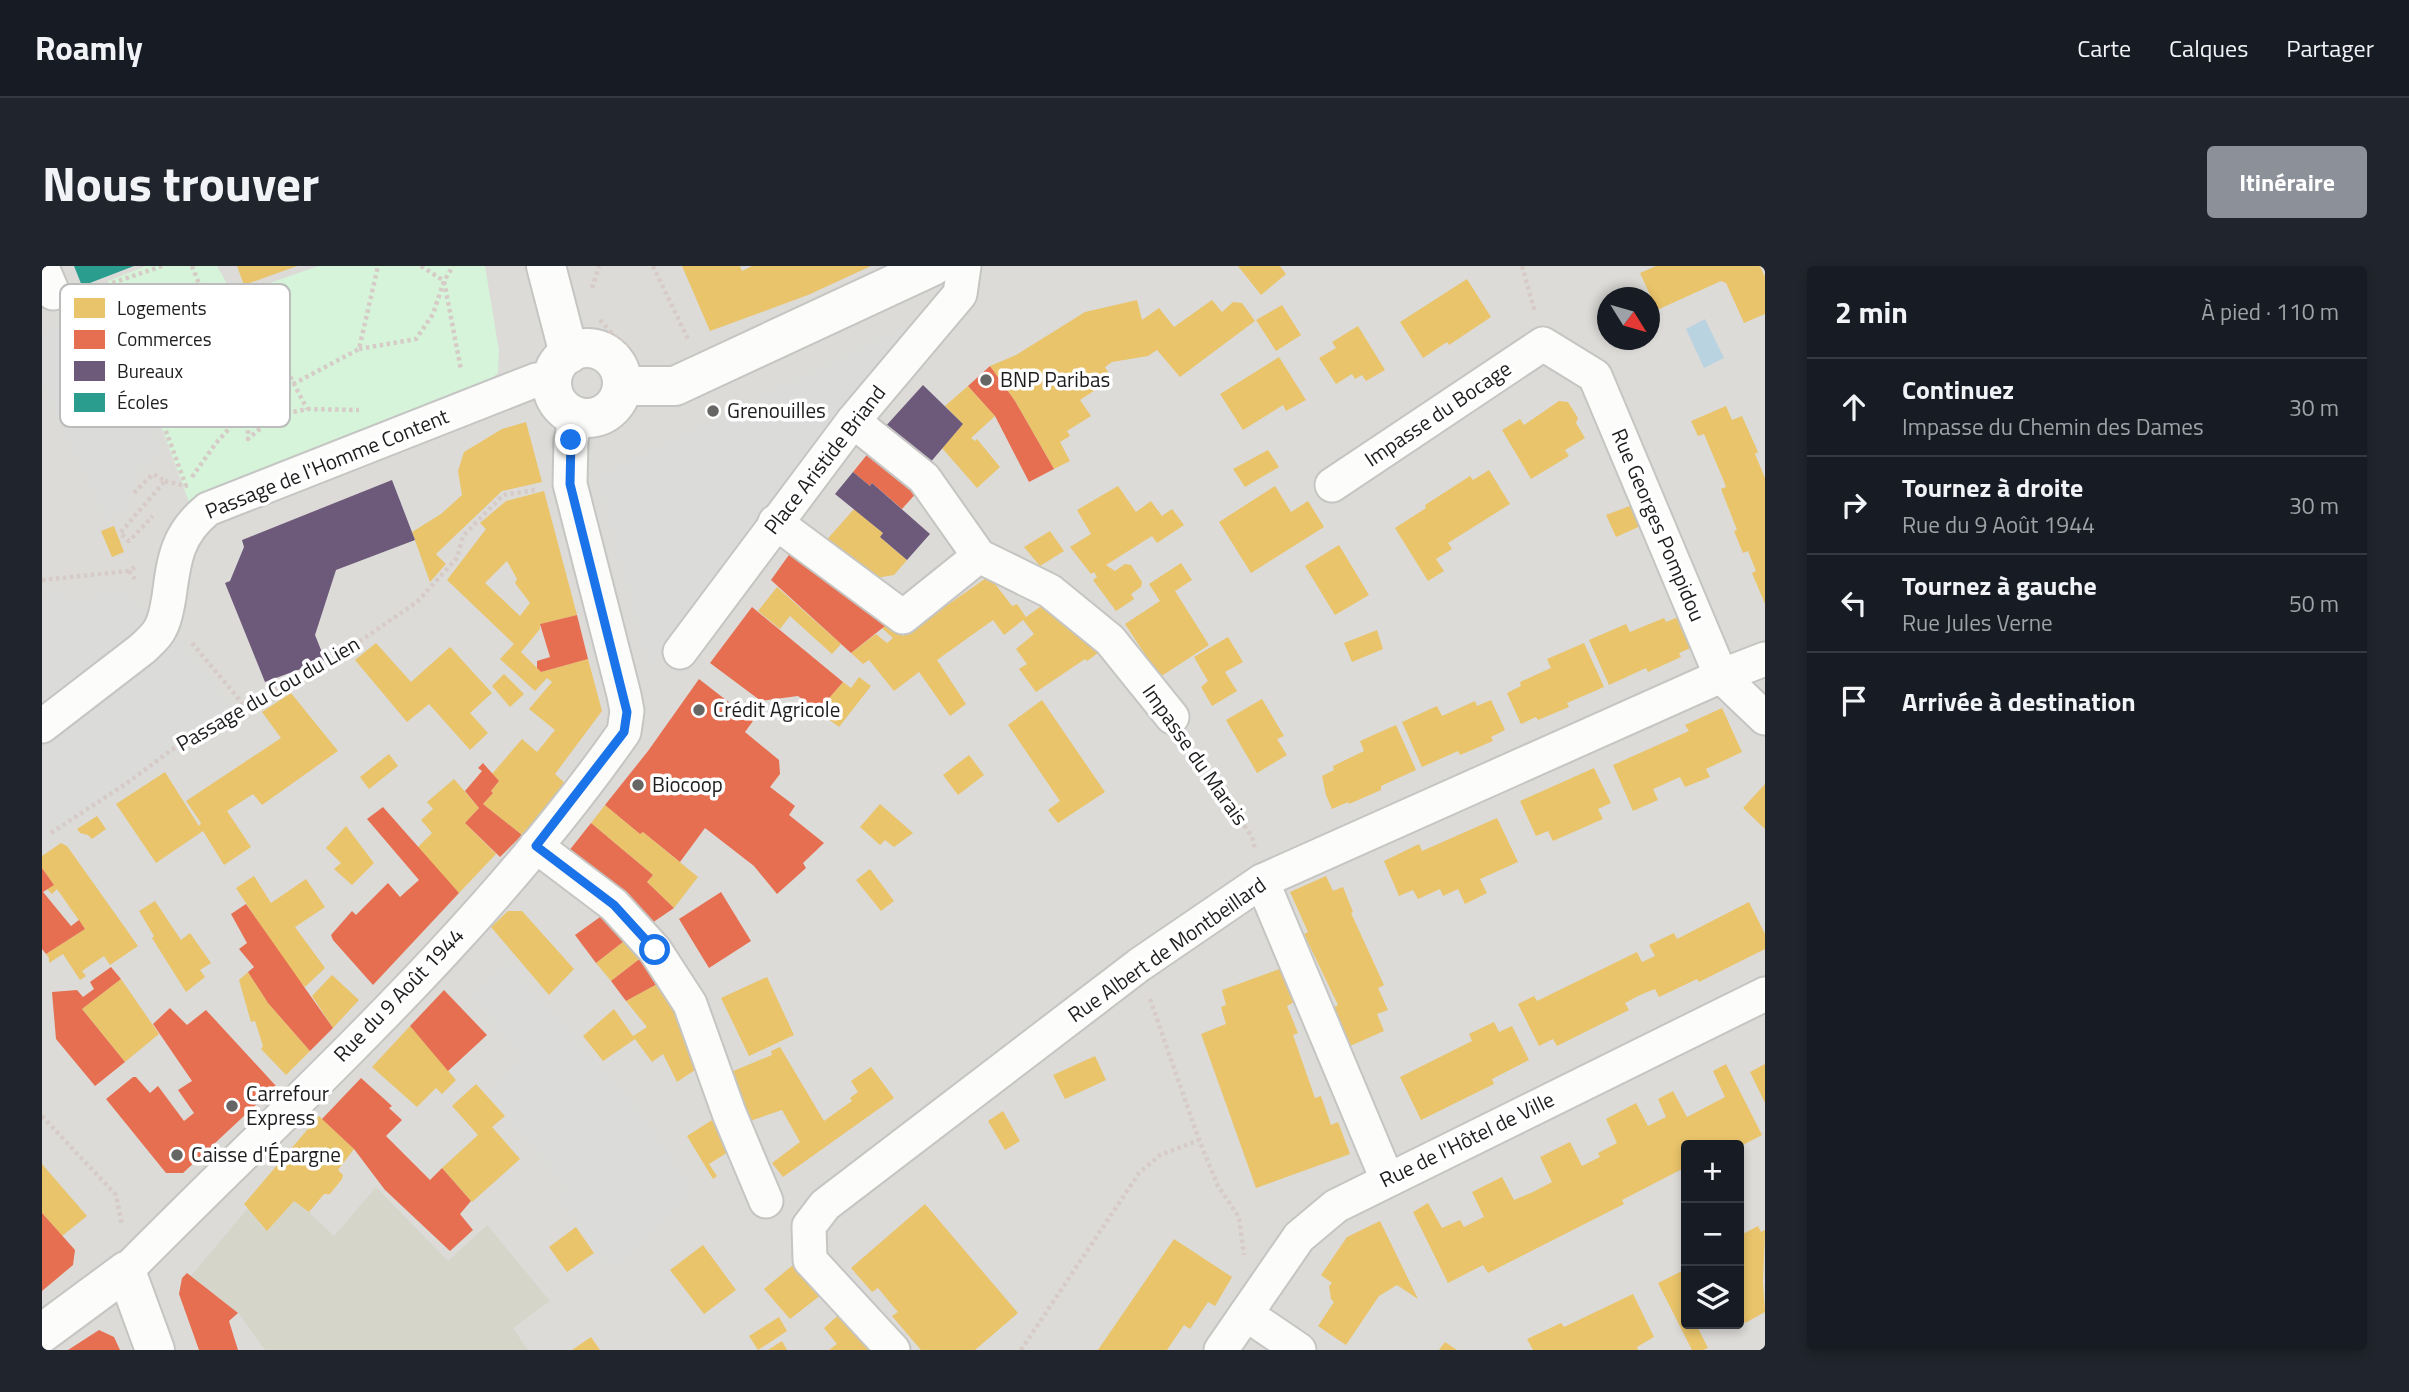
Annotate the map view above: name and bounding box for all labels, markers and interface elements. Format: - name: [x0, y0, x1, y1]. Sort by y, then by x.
- text: Roamly: [35, 23, 143, 73]
- text: Carte: [2077, 30, 2131, 66]
- text: Calques: [2169, 30, 2248, 66]
- text: Partager: [2286, 30, 2374, 66]
- text: Nous trouver: [42, 145, 319, 220]
- button: Itinéraire: [2207, 146, 2367, 218]
- legend: [60, 284, 290, 427]
- north arrow: [1597, 287, 1660, 350]
- text: 2 min: [1835, 289, 1908, 335]
- text: Logements: [117, 293, 207, 322]
- text: À pied · 110 m: [2201, 294, 2339, 329]
- text: Commerces: [117, 324, 212, 353]
- street label: Impasse du Bocage: [1358, 352, 1517, 474]
- text: Bureaux: [117, 356, 183, 385]
- place label: BNP Paribas: [1000, 363, 1110, 395]
- text: Continuez: [1902, 370, 2014, 409]
- marker: BNP Paribas: [978, 372, 994, 388]
- street label: Place Aristide Briand: [756, 378, 893, 541]
- text: Écoles: [117, 387, 169, 416]
- icon: ahead: [1835, 388, 1873, 426]
- text: 30 m: [2289, 390, 2339, 425]
- place label: Grenouilles: [727, 394, 826, 426]
- street label: Passage de l'Homme Content: [200, 399, 454, 527]
- marker: Grenouilles: [705, 403, 721, 419]
- text: Impasse du Chemin des Dames: [1902, 409, 2204, 444]
- street label: Rue Georges Pompidou: [1604, 423, 1714, 626]
- route end: [555, 424, 586, 455]
- text: Tournez à droite: [1902, 468, 2083, 507]
- icon: right: [1835, 486, 1873, 524]
- text: 30 m: [2289, 488, 2339, 523]
- text: Rue du 9 Août 1944: [1902, 507, 2095, 542]
- text: Tournez à gauche: [1902, 566, 2097, 605]
- icon: left: [1835, 584, 1873, 622]
- text: 50 m: [2289, 586, 2339, 621]
- text: Rue Jules Verne: [1902, 605, 2053, 640]
- street label: Passage du Cou du Lien: [170, 627, 365, 759]
- street label: Impasse du Marais: [1135, 677, 1257, 832]
- icon: arrive: [1835, 682, 1873, 720]
- text: Arrivée à destination: [1902, 682, 2136, 721]
- place label: Crédit Agricole: [713, 693, 840, 725]
- marker: Crédit Agricole: [691, 702, 707, 718]
- place label: Biocoop: [652, 768, 723, 800]
- marker: Biocoop: [630, 777, 646, 793]
- street label: Rue Albert de Montbeillard: [1061, 868, 1272, 1030]
- street label: Rue du 9 Août 1944: [326, 920, 471, 1069]
- route start: [639, 934, 670, 965]
- place label: Carrefour Express: [246, 1077, 329, 1133]
- street label: Rue de l'Hôtel de Ville: [1374, 1083, 1559, 1195]
- marker: Carrefour Express: [224, 1098, 240, 1114]
- place label: Caisse d'Épargne: [191, 1138, 341, 1170]
- map controls: [1681, 1140, 1744, 1329]
- button: +: [1681, 1140, 1744, 1203]
- marker: Caisse d'Épargne: [169, 1147, 185, 1163]
- button: −: [1681, 1203, 1744, 1266]
- button: layers: [1681, 1266, 1744, 1329]

